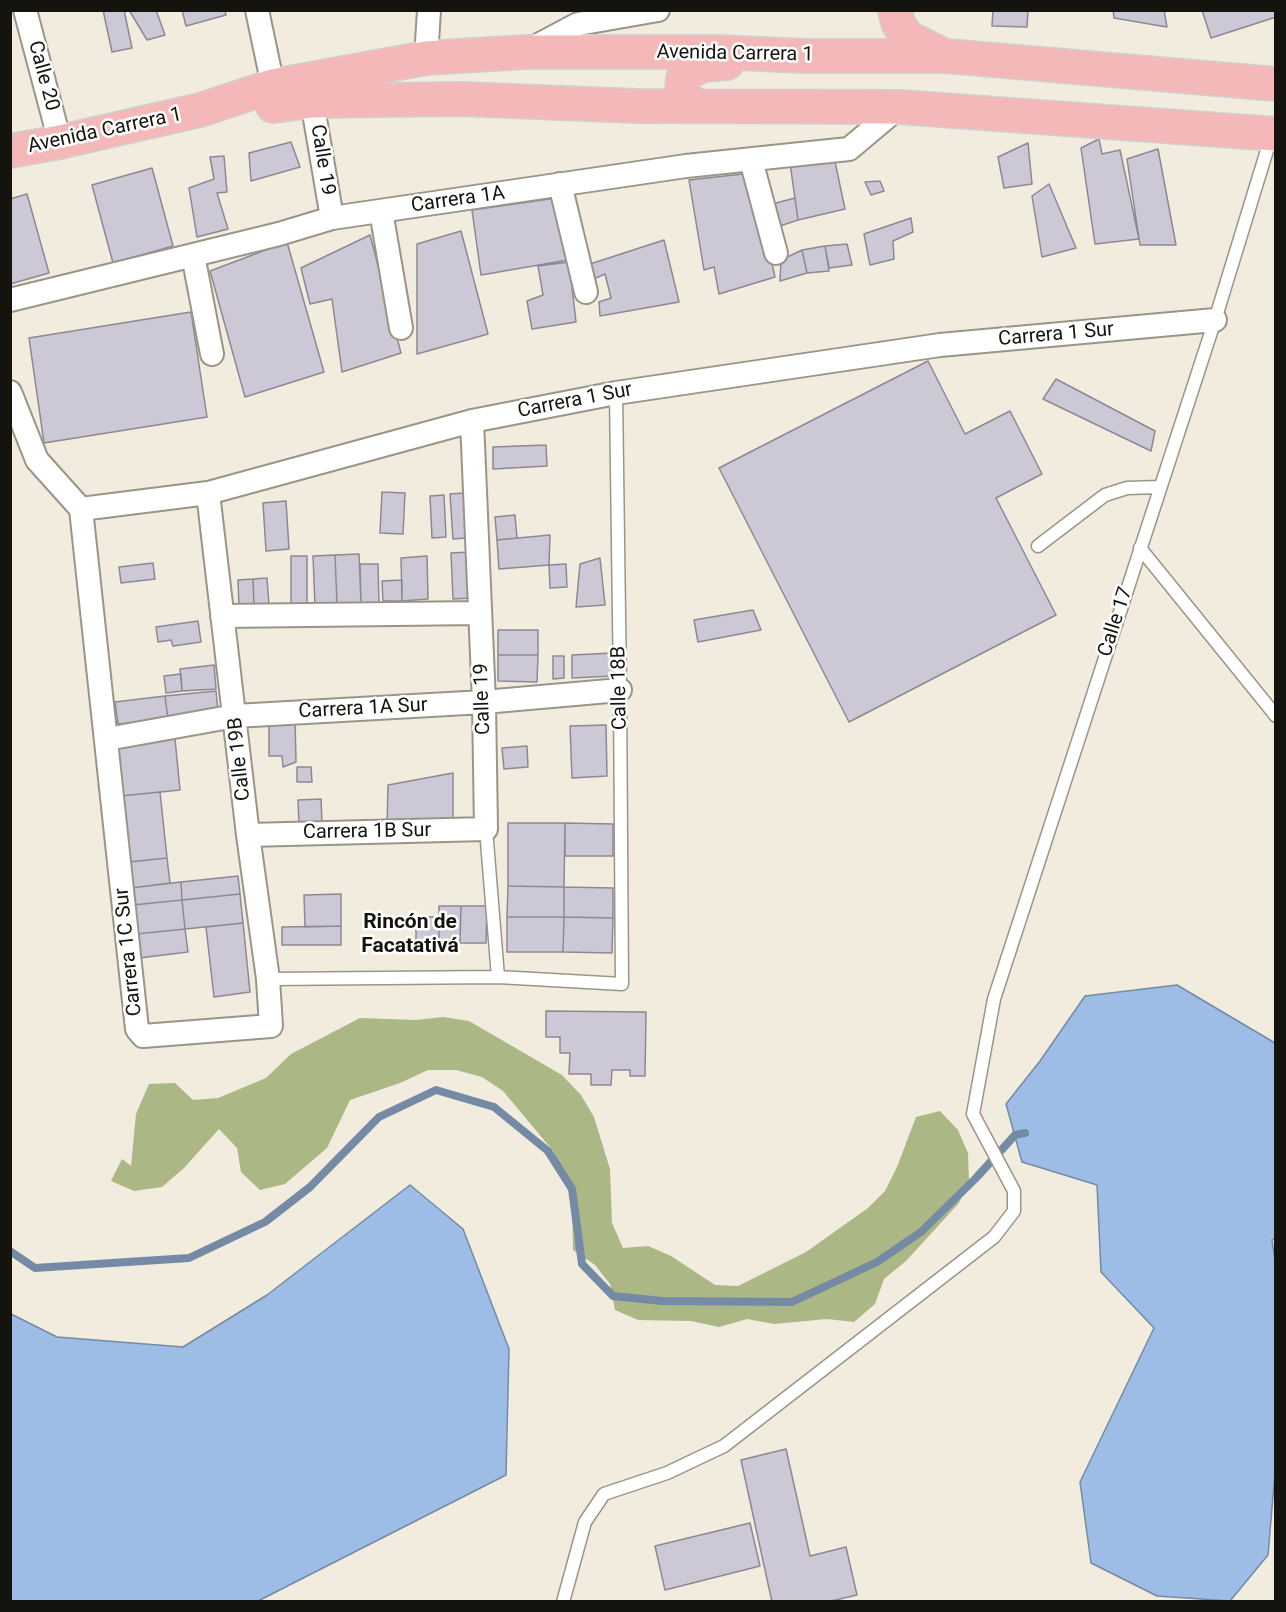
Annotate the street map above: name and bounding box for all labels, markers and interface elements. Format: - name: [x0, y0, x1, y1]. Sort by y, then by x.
- street label: Calle 20: [22, 38, 64, 114]
- street label: Avenida Carrera 1: [656, 41, 814, 67]
- street label: Avenida Carrera 1: [26, 103, 184, 159]
- street label: Calle 19: [305, 123, 339, 197]
- street label: Carrera 1A: [410, 182, 506, 218]
- street label: Carrera 1 Sur: [997, 318, 1115, 352]
- street label: Carrera 1 Sur: [516, 378, 634, 424]
- street label: Calle 17: [1094, 584, 1138, 660]
- street label: Calle 18B: [607, 646, 633, 730]
- street label: Calle 19: [470, 663, 496, 735]
- street label: Carrera 1A Sur: [298, 694, 428, 724]
- street label: Calle 19B: [224, 716, 256, 802]
- street label: Carrera 1B Sur: [303, 819, 431, 845]
- street label: Carrera 1C Sur: [110, 887, 148, 1017]
- district label: Rincón de Facatativá: [361, 910, 459, 960]

